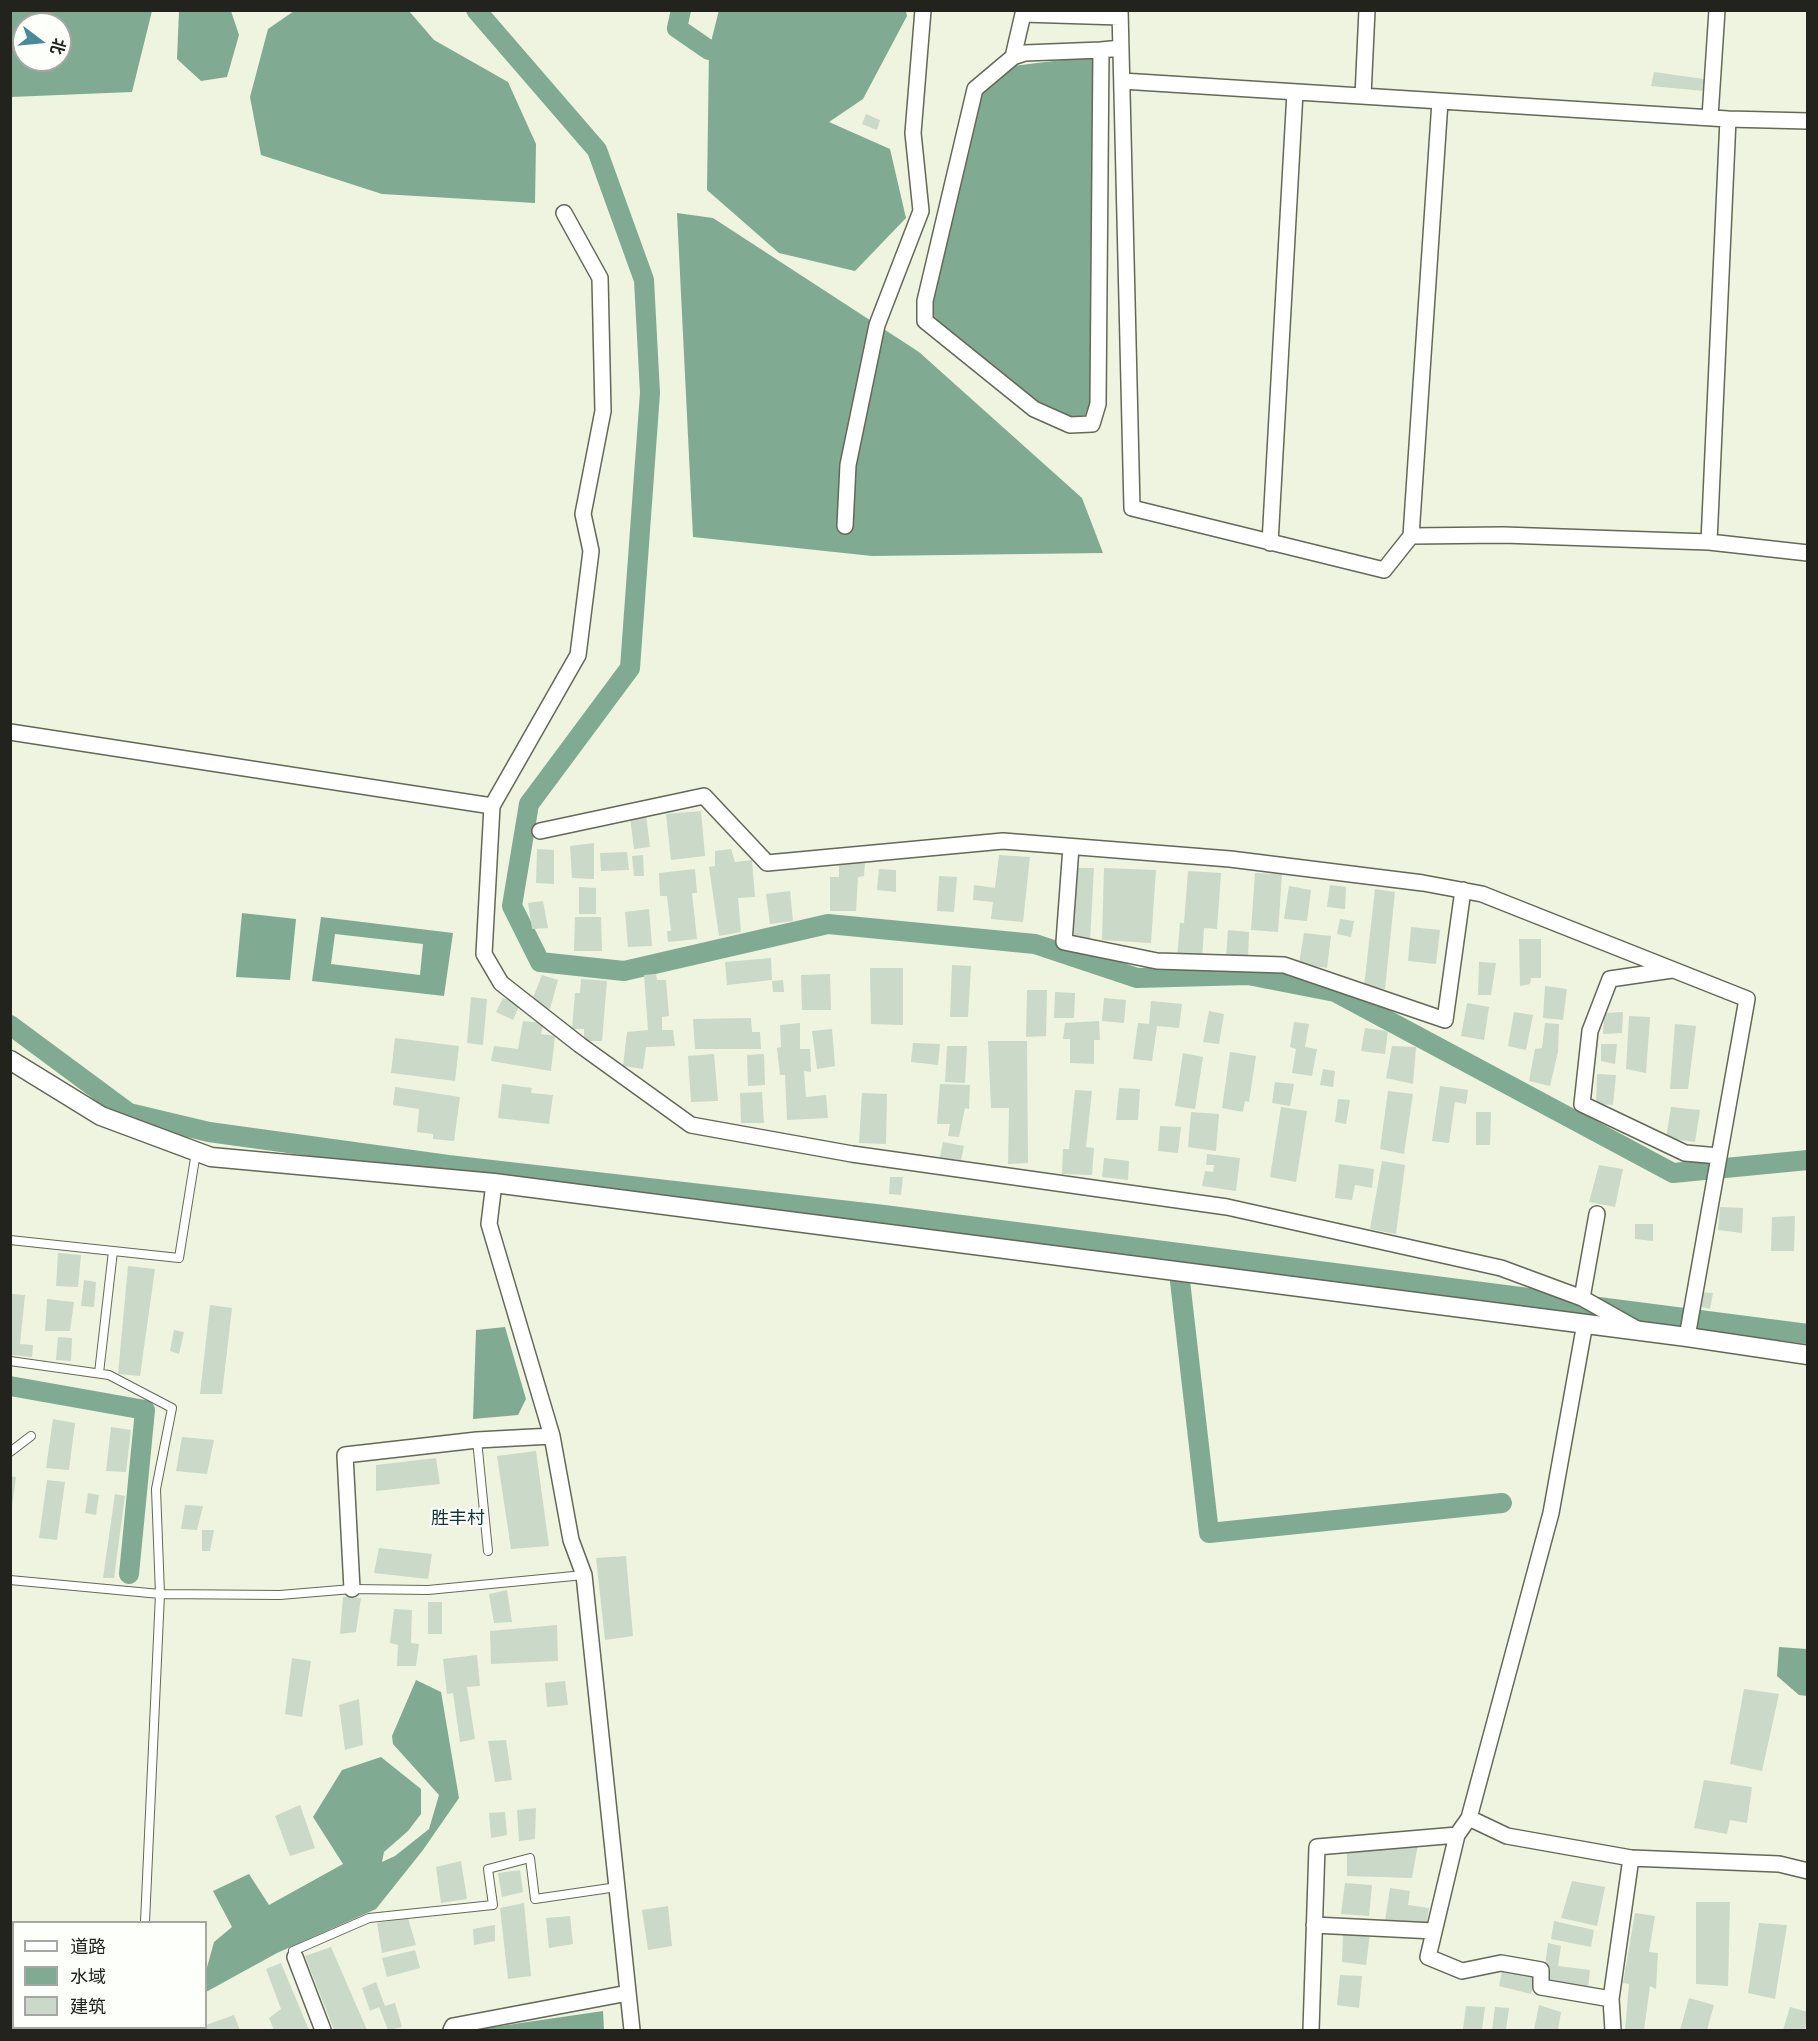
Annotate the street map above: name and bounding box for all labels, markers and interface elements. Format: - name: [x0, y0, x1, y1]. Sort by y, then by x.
- north arrow: [12, 12, 72, 72]
- text: 北: [45, 36, 71, 57]
- district label: 胜丰村: [431, 1508, 485, 1530]
- legend: [12, 1921, 207, 2029]
- text: 道路: [70, 1934, 106, 1959]
- text: 水域: [70, 1964, 106, 1989]
- text: 建筑: [70, 1994, 106, 2019]

